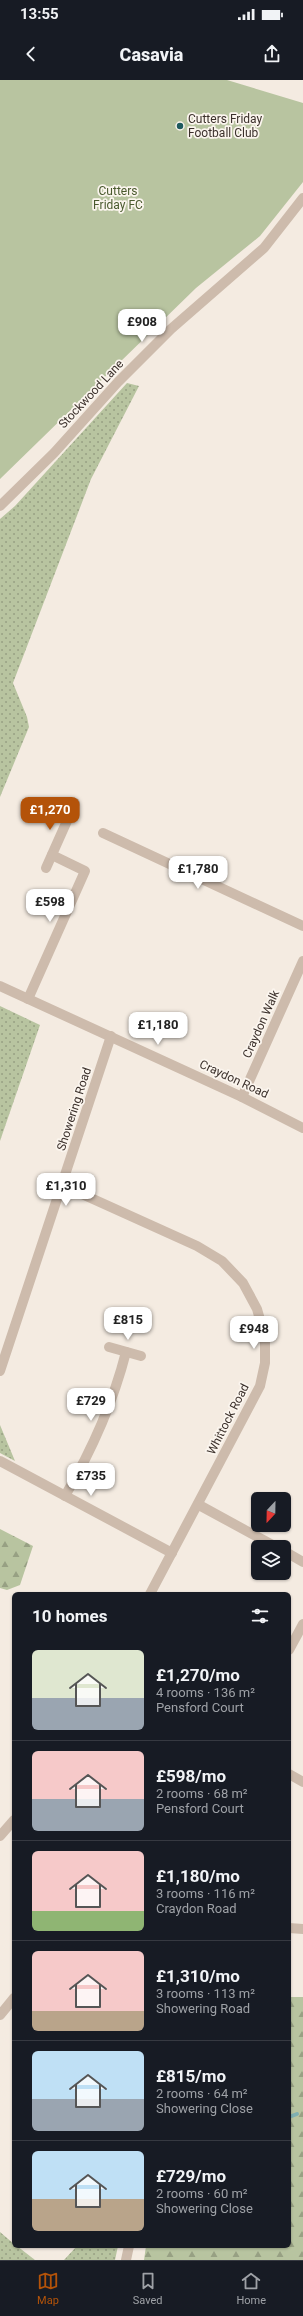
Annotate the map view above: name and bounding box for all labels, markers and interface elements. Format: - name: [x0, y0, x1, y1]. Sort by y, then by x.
- text: 13:55: [20, 5, 59, 23]
- icon: back: [20, 43, 42, 65]
- icon: share: [261, 43, 283, 65]
- text: Casavia: [120, 44, 183, 65]
- place label: Cutters Friday Football Club: [188, 112, 263, 140]
- marker: Cutters Friday Football Club: [175, 121, 185, 131]
- park label: Cutters Friday FC: [93, 184, 143, 212]
- pin: £908: [118, 309, 166, 343]
- text: £908: [127, 314, 157, 329]
- street label: Stockwood Lane: [56, 357, 126, 431]
- pin: £1,270: [17, 797, 83, 831]
- text: £1,270: [30, 802, 70, 817]
- pin: £1,780: [165, 856, 231, 890]
- text: £1,780: [178, 861, 218, 876]
- pin: £598: [26, 889, 74, 923]
- text: £598: [35, 894, 65, 909]
- street label: Craydon Walk: [240, 987, 283, 1060]
- pin: £1,180: [125, 1012, 191, 1046]
- text: £1,180: [138, 1017, 178, 1032]
- street label: Craydon Road: [197, 1057, 271, 1101]
- street label: Showering Road: [54, 1066, 94, 1152]
- pin: £1,310: [33, 1173, 99, 1207]
- text: £1,310: [46, 1178, 86, 1193]
- pin: £815: [104, 1307, 152, 1341]
- text: £815: [113, 1312, 143, 1327]
- pin: £948: [230, 1316, 278, 1350]
- text: £948: [239, 1321, 269, 1336]
- street label: Whittock Road: [204, 1381, 252, 1457]
- pin: £729: [67, 1388, 115, 1422]
- text: £729: [76, 1393, 106, 1408]
- pin: £735: [67, 1463, 115, 1497]
- text: £735: [76, 1468, 106, 1483]
- north arrow: [251, 1492, 291, 1532]
- map controls: [251, 1492, 291, 1580]
- button: layers: [251, 1540, 291, 1580]
- icon: filters: [249, 1605, 271, 1627]
- text: 10 homes: [32, 1606, 108, 1626]
- text: £1,270/mo: [156, 1665, 240, 1685]
- icon: home: [64, 1666, 112, 1714]
- text: 4 rooms · 136 m²: [156, 1685, 255, 1700]
- text: Pensford Court: [156, 1700, 244, 1715]
- text: £598/mo: [156, 1766, 226, 1786]
- icon: home: [64, 1767, 112, 1815]
- text: 2 rooms · 68 m²: [156, 1786, 248, 1801]
- text: Pensford Court: [156, 1801, 244, 1816]
- text: £1,180/mo: [156, 1866, 240, 1886]
- icon: home: [64, 1867, 112, 1915]
- text: 3 rooms · 116 m²: [156, 1886, 255, 1901]
- text: Craydon Road: [156, 1901, 237, 1916]
- text: £1,310/mo: [156, 1966, 240, 1986]
- icon: home: [64, 1967, 112, 2015]
- text: 3 rooms · 113 m²: [156, 1986, 255, 2001]
- text: Showering Road: [156, 2001, 250, 2016]
- text: £815/mo: [156, 2066, 226, 2086]
- icon: home: [64, 2067, 112, 2115]
- text: 2 rooms · 64 m²: [156, 2086, 248, 2101]
- text: Showering Close: [156, 2101, 253, 2116]
- text: £729/mo: [156, 2166, 226, 2186]
- icon: home: [64, 2167, 112, 2215]
- text: 2 rooms · 60 m²: [156, 2186, 248, 2201]
- text: Showering Close: [156, 2201, 253, 2216]
- tab: Map: [37, 2270, 59, 2307]
- tab: Saved: [133, 2270, 163, 2307]
- tab: Home: [236, 2270, 266, 2307]

